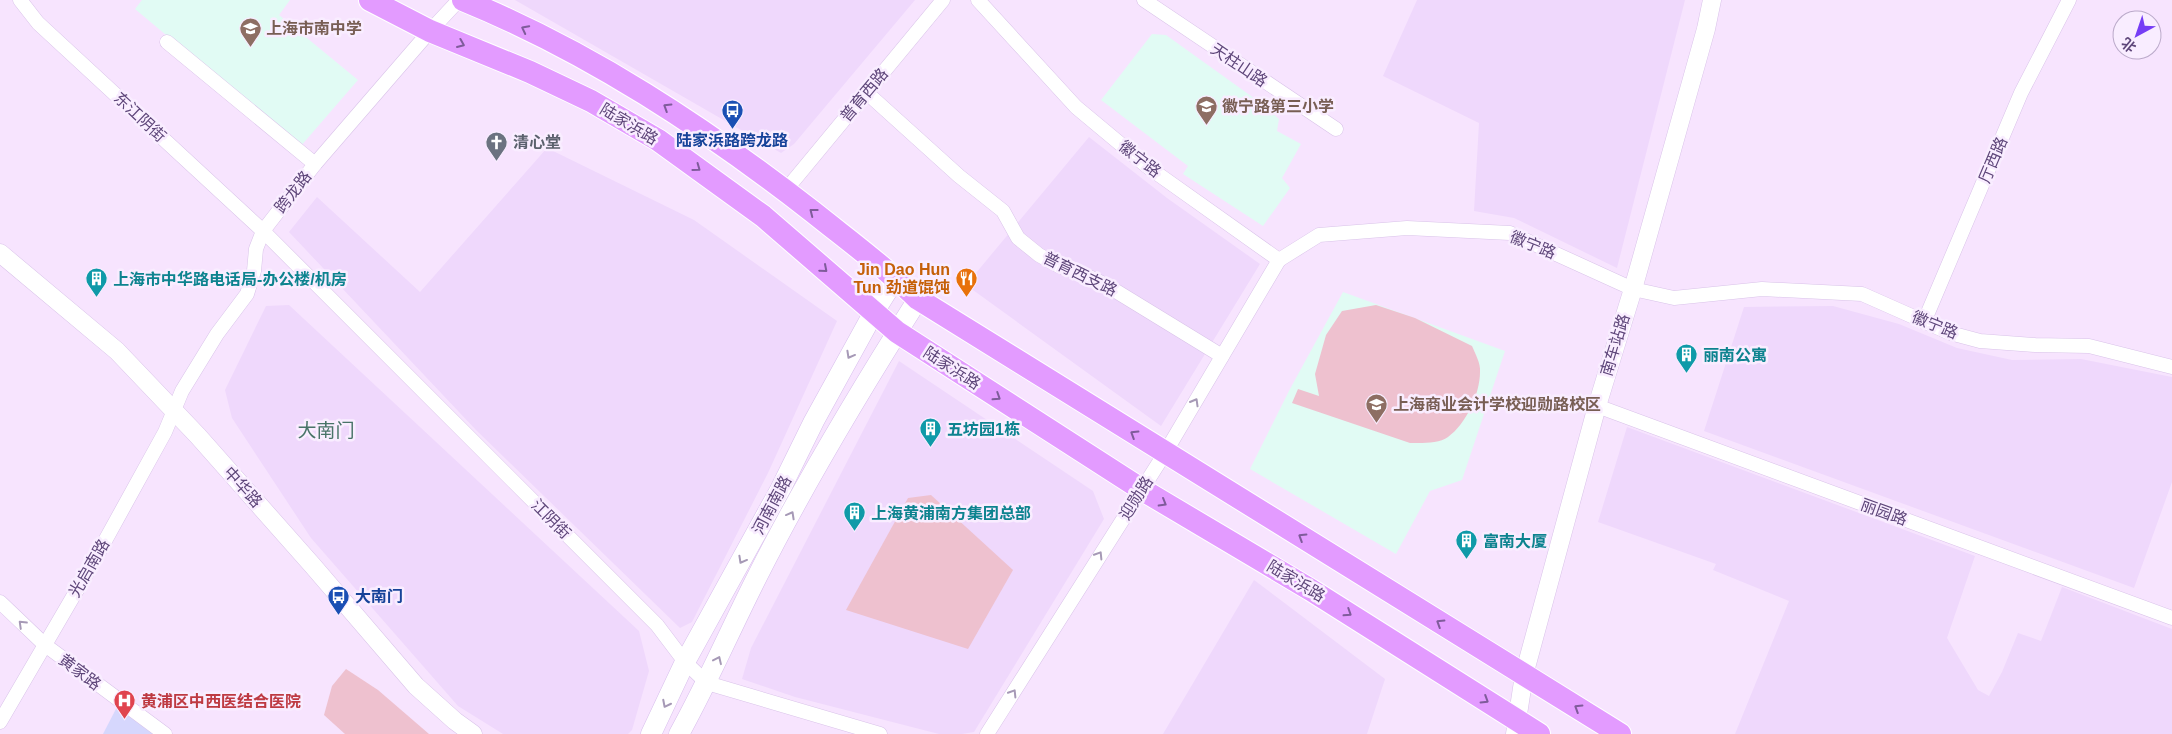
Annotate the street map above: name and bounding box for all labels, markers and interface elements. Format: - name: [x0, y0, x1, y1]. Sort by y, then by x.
- north arrow: [2112, 10, 2162, 60]
- school or university icon: 上海市南中学: [238, 16, 262, 47]
- place label: 上海市南中学: [266, 20, 362, 37]
- one-way arrow: [521, 25, 530, 35]
- text: 北: [2118, 34, 2139, 56]
- one-way arrow: [457, 38, 465, 48]
- street label: 天柱山路: [1208, 40, 1270, 90]
- street label: 普育西路: [837, 65, 891, 125]
- street label: 东江阴街: [111, 89, 169, 145]
- school or university icon: 徽宁路第三小学: [1194, 94, 1218, 125]
- place label: 徽宁路第三小学: [1222, 98, 1334, 115]
- bus stop icon: 陆家浜路跨龙路: [720, 99, 744, 130]
- street label: 陆家浜路: [597, 100, 661, 148]
- one-way arrow: [663, 104, 672, 114]
- church icon: 清心堂: [485, 130, 509, 161]
- place label: 陆家浜路跨龙路: [676, 131, 788, 149]
- place label: 清心堂: [513, 134, 561, 151]
- street label: 厅西路: [1976, 135, 2010, 185]
- street label: 徽宁路: [1116, 138, 1164, 180]
- one-way arrow: [691, 162, 701, 171]
- street label: 跨龙路: [272, 168, 314, 216]
- one-way arrow: [810, 210, 819, 218]
- street label: 徽宁路: [1508, 228, 1558, 262]
- street label: 普育西支路: [1040, 249, 1120, 299]
- place label: Jin Dao Hun Tun 劲道馄饨: [853, 261, 950, 296]
- one-way arrow: [819, 263, 828, 272]
- restaurant icon: Jin Dao Hun Tun 劲道馄饨: [954, 266, 978, 297]
- building icon: 上海市中华路电话局-办公楼/机房: [85, 267, 109, 298]
- place label: 上海市中华路电话局-办公楼/机房: [113, 270, 347, 288]
- street label: 徽宁路: [1910, 308, 1960, 342]
- street label: 南车站路: [1598, 312, 1632, 378]
- street label: 陆家浜路: [921, 343, 983, 393]
- building icon: 丽南公寓: [1675, 343, 1699, 374]
- place label: 丽南公寓: [1703, 347, 1767, 364]
- one-way arrow: [847, 350, 857, 359]
- one-way arrow: [991, 390, 1000, 400]
- school or university icon: 上海商业会计学校迎勋路校区: [1365, 392, 1389, 423]
- place label: 上海商业会计学校迎勋路校区: [1393, 395, 1601, 413]
- one-way arrow: [1188, 399, 1198, 408]
- building icon: 五坊园1栋: [919, 417, 943, 448]
- district label: 大南门: [297, 420, 355, 441]
- place label: 五坊园1栋: [947, 420, 1020, 438]
- one-way arrow: [1130, 430, 1139, 440]
- street label: 中华路: [221, 463, 265, 511]
- street label: 河南南路: [749, 473, 795, 537]
- street label: 迎勋路: [1116, 473, 1156, 523]
- street label: 江阴街: [528, 496, 574, 542]
- one-way arrow: [1158, 496, 1167, 506]
- street label: 丽园路: [1859, 496, 1909, 528]
- building icon: 上海黄浦南方集团总部: [843, 501, 867, 532]
- place label: 上海黄浦南方集团总部: [871, 504, 1031, 522]
- one-way arrow: [785, 511, 795, 520]
- building icon: 富南大厦: [1455, 529, 1479, 560]
- place label: 富南大厦: [1483, 533, 1547, 550]
- one-way arrow: [1298, 534, 1307, 544]
- street label: 光启南路: [66, 536, 112, 600]
- one-way arrow: [1093, 552, 1103, 561]
- one-way arrow: [738, 555, 748, 564]
- street label: 陆家浜路: [1264, 557, 1328, 605]
- bus stop icon: 大南门: [327, 584, 351, 615]
- place label: 大南门: [355, 588, 403, 605]
- one-way arrow: [1342, 607, 1351, 616]
- one-way arrow: [1437, 619, 1446, 629]
- one-way arrow: [19, 620, 28, 629]
- street label: 黄家路: [56, 651, 104, 693]
- one-way arrow: [712, 656, 722, 665]
- hospital icon: 黄浦区中西医结合医院: [113, 689, 137, 720]
- one-way arrow: [1007, 689, 1016, 698]
- place label: 黄浦区中西医结合医院: [141, 692, 301, 710]
- one-way arrow: [1479, 694, 1489, 703]
- one-way arrow: [662, 699, 672, 708]
- one-way arrow: [1575, 705, 1584, 715]

